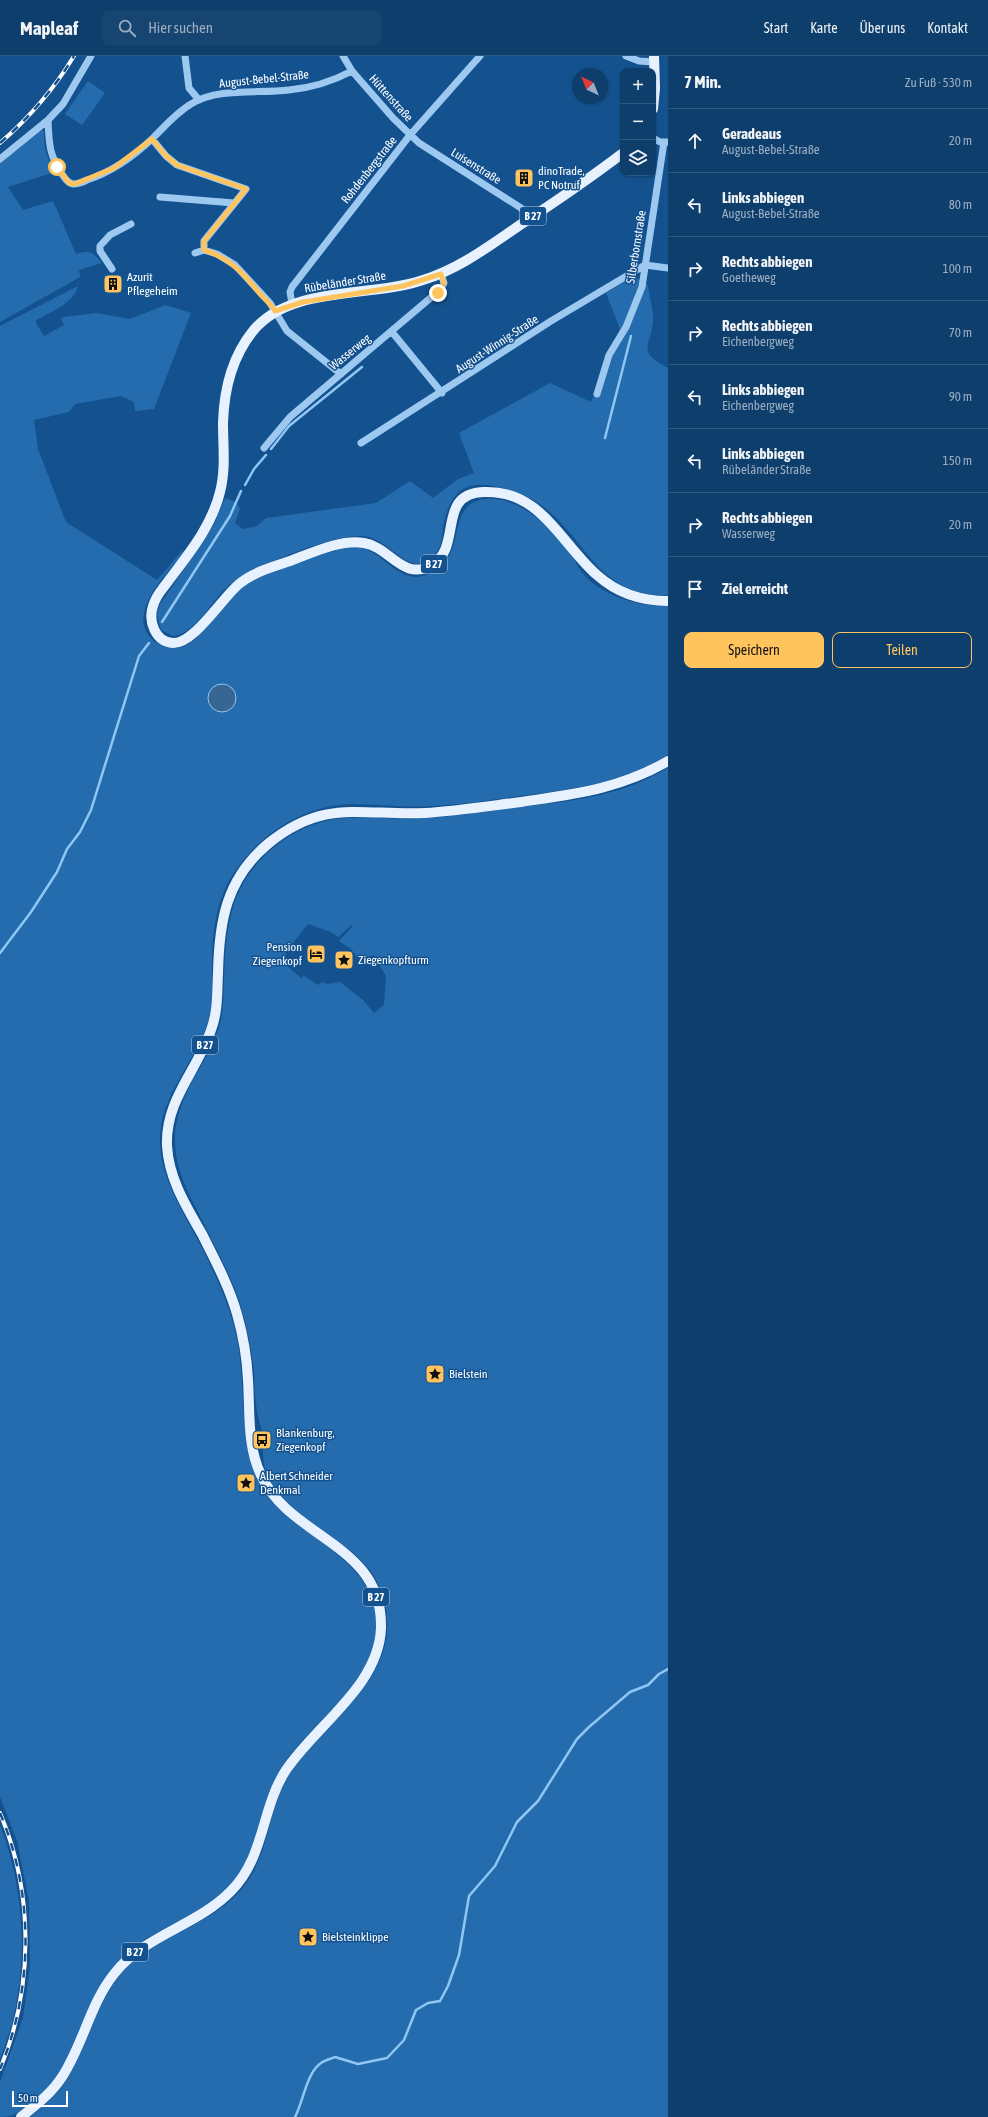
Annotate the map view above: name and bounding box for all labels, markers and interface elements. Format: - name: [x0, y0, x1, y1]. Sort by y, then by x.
- search box: [102, 10, 382, 46]
- text: Mapleaf: [20, 17, 78, 39]
- icon: search: [116, 17, 138, 39]
- text: Hier suchen: [148, 19, 213, 36]
- text: Start: [764, 20, 788, 36]
- text: Karte: [810, 20, 838, 36]
- text: Über uns: [860, 20, 905, 36]
- text: Kontakt: [927, 20, 968, 36]
- street label: August-Bebel-Straße: [218, 67, 310, 91]
- north arrow: [572, 68, 608, 104]
- map controls: [620, 68, 656, 176]
- button: +: [620, 68, 656, 104]
- street label: Hüttenstraße: [366, 72, 416, 124]
- text: 7 Min.: [684, 72, 721, 92]
- text: Zu Fuß · 530 m: [905, 75, 972, 90]
- button: −: [620, 104, 656, 140]
- text: Geradeaus: [722, 125, 781, 142]
- icon: ahead: [684, 130, 706, 152]
- text: 20 m: [949, 133, 972, 148]
- street label: Rohdenbergstraße: [338, 134, 400, 206]
- button: layers: [620, 140, 656, 176]
- text: August-Bebel-Straße: [722, 142, 820, 157]
- street label: Luisenstraße: [448, 145, 504, 187]
- route start: [48, 158, 66, 176]
- place label: dinoTrade, PC Notruf: [538, 164, 585, 192]
- building icon: dinoTrade, PC Notruf: [513, 167, 535, 189]
- text: Links abbiegen: [722, 189, 804, 206]
- icon: left: [684, 194, 706, 216]
- text: 80 m: [949, 197, 972, 212]
- text: August-Bebel-Straße: [722, 206, 820, 221]
- road number: B 27: [520, 207, 546, 225]
- street label: Silberbornstraße: [623, 209, 649, 285]
- text: Rechts abbiegen: [722, 253, 812, 270]
- icon: right: [684, 258, 706, 280]
- text: 100 m: [943, 261, 972, 276]
- street label: Rübeländer Straße: [303, 269, 387, 295]
- place label: Azurit Pflegeheim: [127, 270, 178, 298]
- text: Goetheweg: [722, 270, 776, 285]
- building icon: Azurit Pflegeheim: [102, 273, 124, 295]
- route end: [429, 284, 447, 302]
- street label: August-Winnig-Straße: [453, 312, 541, 376]
- text: Rechts abbiegen: [722, 317, 812, 334]
- icon: right: [684, 322, 706, 344]
- text: 70 m: [949, 325, 972, 340]
- street label: Wasserweg: [327, 331, 374, 373]
- text: Eichenbergweg: [722, 334, 794, 349]
- text: Links abbiegen: [722, 381, 804, 398]
- icon: left: [684, 386, 706, 408]
- text: 90 m: [949, 389, 972, 404]
- text: Eichenbergweg: [722, 398, 794, 413]
- text: Links abbiegen: [722, 445, 804, 462]
- icon: left: [684, 450, 706, 472]
- text: 150 m: [943, 453, 972, 468]
- text: Rübeländer Straße: [722, 462, 811, 477]
- text: Rechts abbiegen: [722, 509, 812, 526]
- icon: right: [684, 514, 706, 536]
- text: 20 m: [949, 517, 972, 532]
- text: Wasserweg: [722, 526, 775, 541]
- road number: B 27: [421, 555, 447, 573]
- icon: arrive: [684, 578, 706, 600]
- text: Ziel erreicht: [722, 580, 788, 597]
- button: Speichern: [684, 632, 824, 668]
- button: Teilen: [832, 632, 972, 668]
- place label: Pension Ziegenkopf: [253, 940, 303, 968]
- hotel icon: Pension Ziegenkopf: [305, 943, 327, 965]
- place icon: Ziegenkopfturm: [333, 949, 355, 971]
- place label: Ziegenkopfturm: [358, 953, 429, 967]
- road number: B 27: [192, 1036, 218, 1054]
- place icon: Bielstein: [424, 1363, 446, 1385]
- place label: Bielstein: [449, 1367, 488, 1381]
- place label: Blankenburg, Ziegenkopf: [276, 1426, 335, 1454]
- bus stop icon: Blankenburg, Ziegenkopf: [251, 1429, 273, 1451]
- place label: Albert Schneider Denkmal: [260, 1469, 333, 1497]
- place icon: Albert Schneider Denkmal: [235, 1472, 257, 1494]
- road number: B 27: [363, 1588, 389, 1606]
- place icon: Bielsteinklippe: [297, 1926, 319, 1948]
- place label: Bielsteinklippe: [322, 1930, 389, 1944]
- road number: B 27: [122, 1943, 148, 1961]
- scale bar: [12, 2089, 68, 2108]
- text: 50 m: [18, 2092, 38, 2104]

